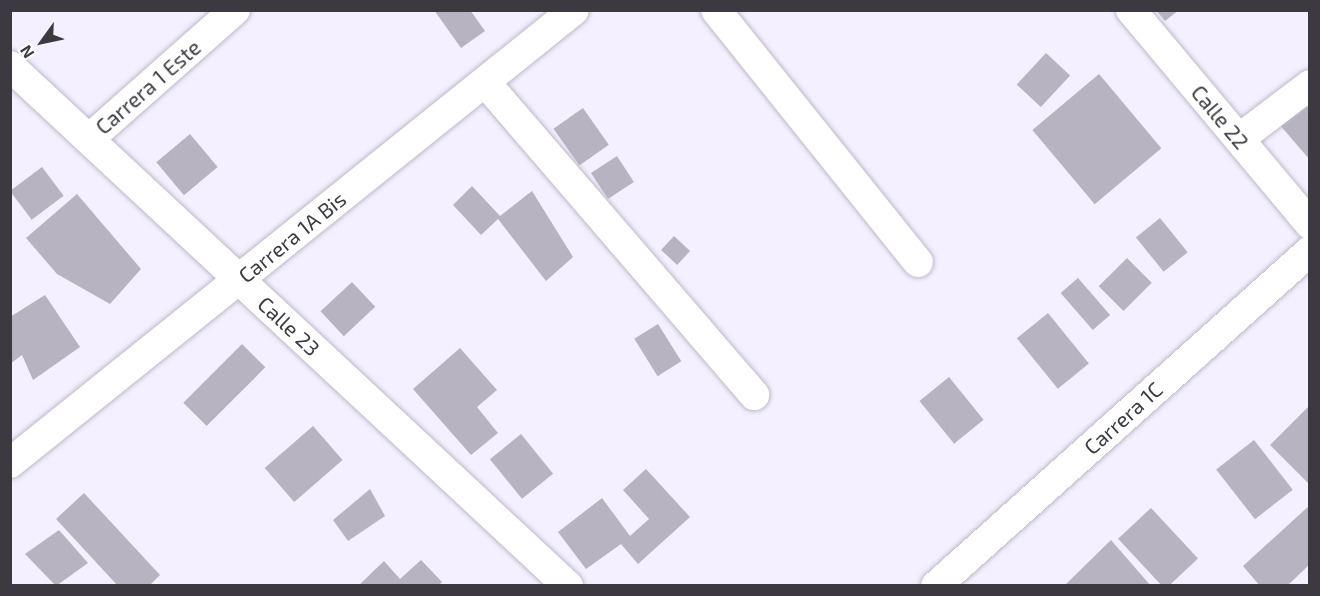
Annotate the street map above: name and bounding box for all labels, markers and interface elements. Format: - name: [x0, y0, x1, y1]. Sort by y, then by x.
- north arrow: [12, 12, 72, 72]
- street label: Carrera 1 Este: [90, 35, 206, 139]
- text: N: [15, 42, 38, 62]
- street label: Calle 22: [1186, 80, 1254, 154]
- street label: Carrera 1A Bis: [233, 186, 351, 288]
- street label: Calle 23: [253, 291, 325, 361]
- street label: Carrera 1C: [1079, 376, 1167, 460]

